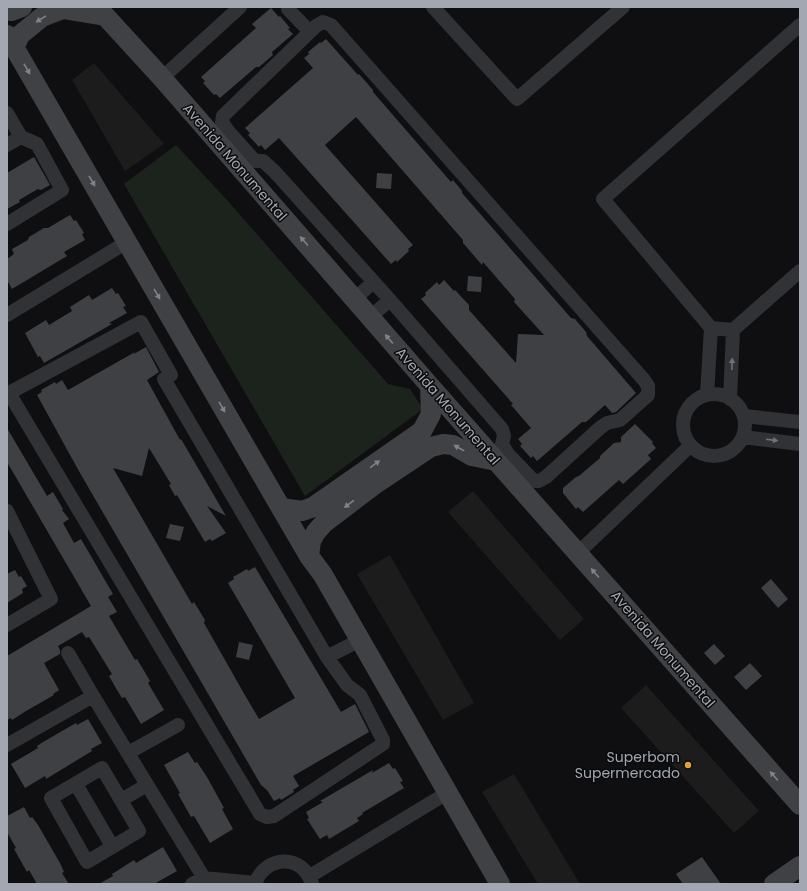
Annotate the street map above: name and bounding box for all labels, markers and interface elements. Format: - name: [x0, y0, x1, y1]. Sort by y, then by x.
- one-way arrow: [35, 15, 47, 22]
- one-way arrow: [23, 63, 30, 75]
- street label: Avenida Monumental: [178, 99, 292, 225]
- one-way arrow: [89, 176, 96, 187]
- one-way arrow: [299, 236, 308, 247]
- one-way arrow: [154, 288, 161, 300]
- one-way arrow: [385, 334, 394, 344]
- street label: Avenida Monumental: [391, 343, 505, 469]
- one-way arrow: [728, 358, 735, 370]
- one-way arrow: [219, 401, 226, 412]
- one-way arrow: [766, 437, 778, 443]
- one-way arrow: [454, 445, 465, 452]
- one-way arrow: [370, 460, 381, 468]
- one-way arrow: [343, 500, 354, 508]
- one-way arrow: [591, 568, 600, 579]
- street label: Avenida Monumental: [606, 586, 720, 712]
- place label: Superbom Supermercado: [575, 747, 680, 783]
- marker: Superbom Supermercado: [683, 760, 693, 770]
- one-way arrow: [770, 770, 779, 781]

